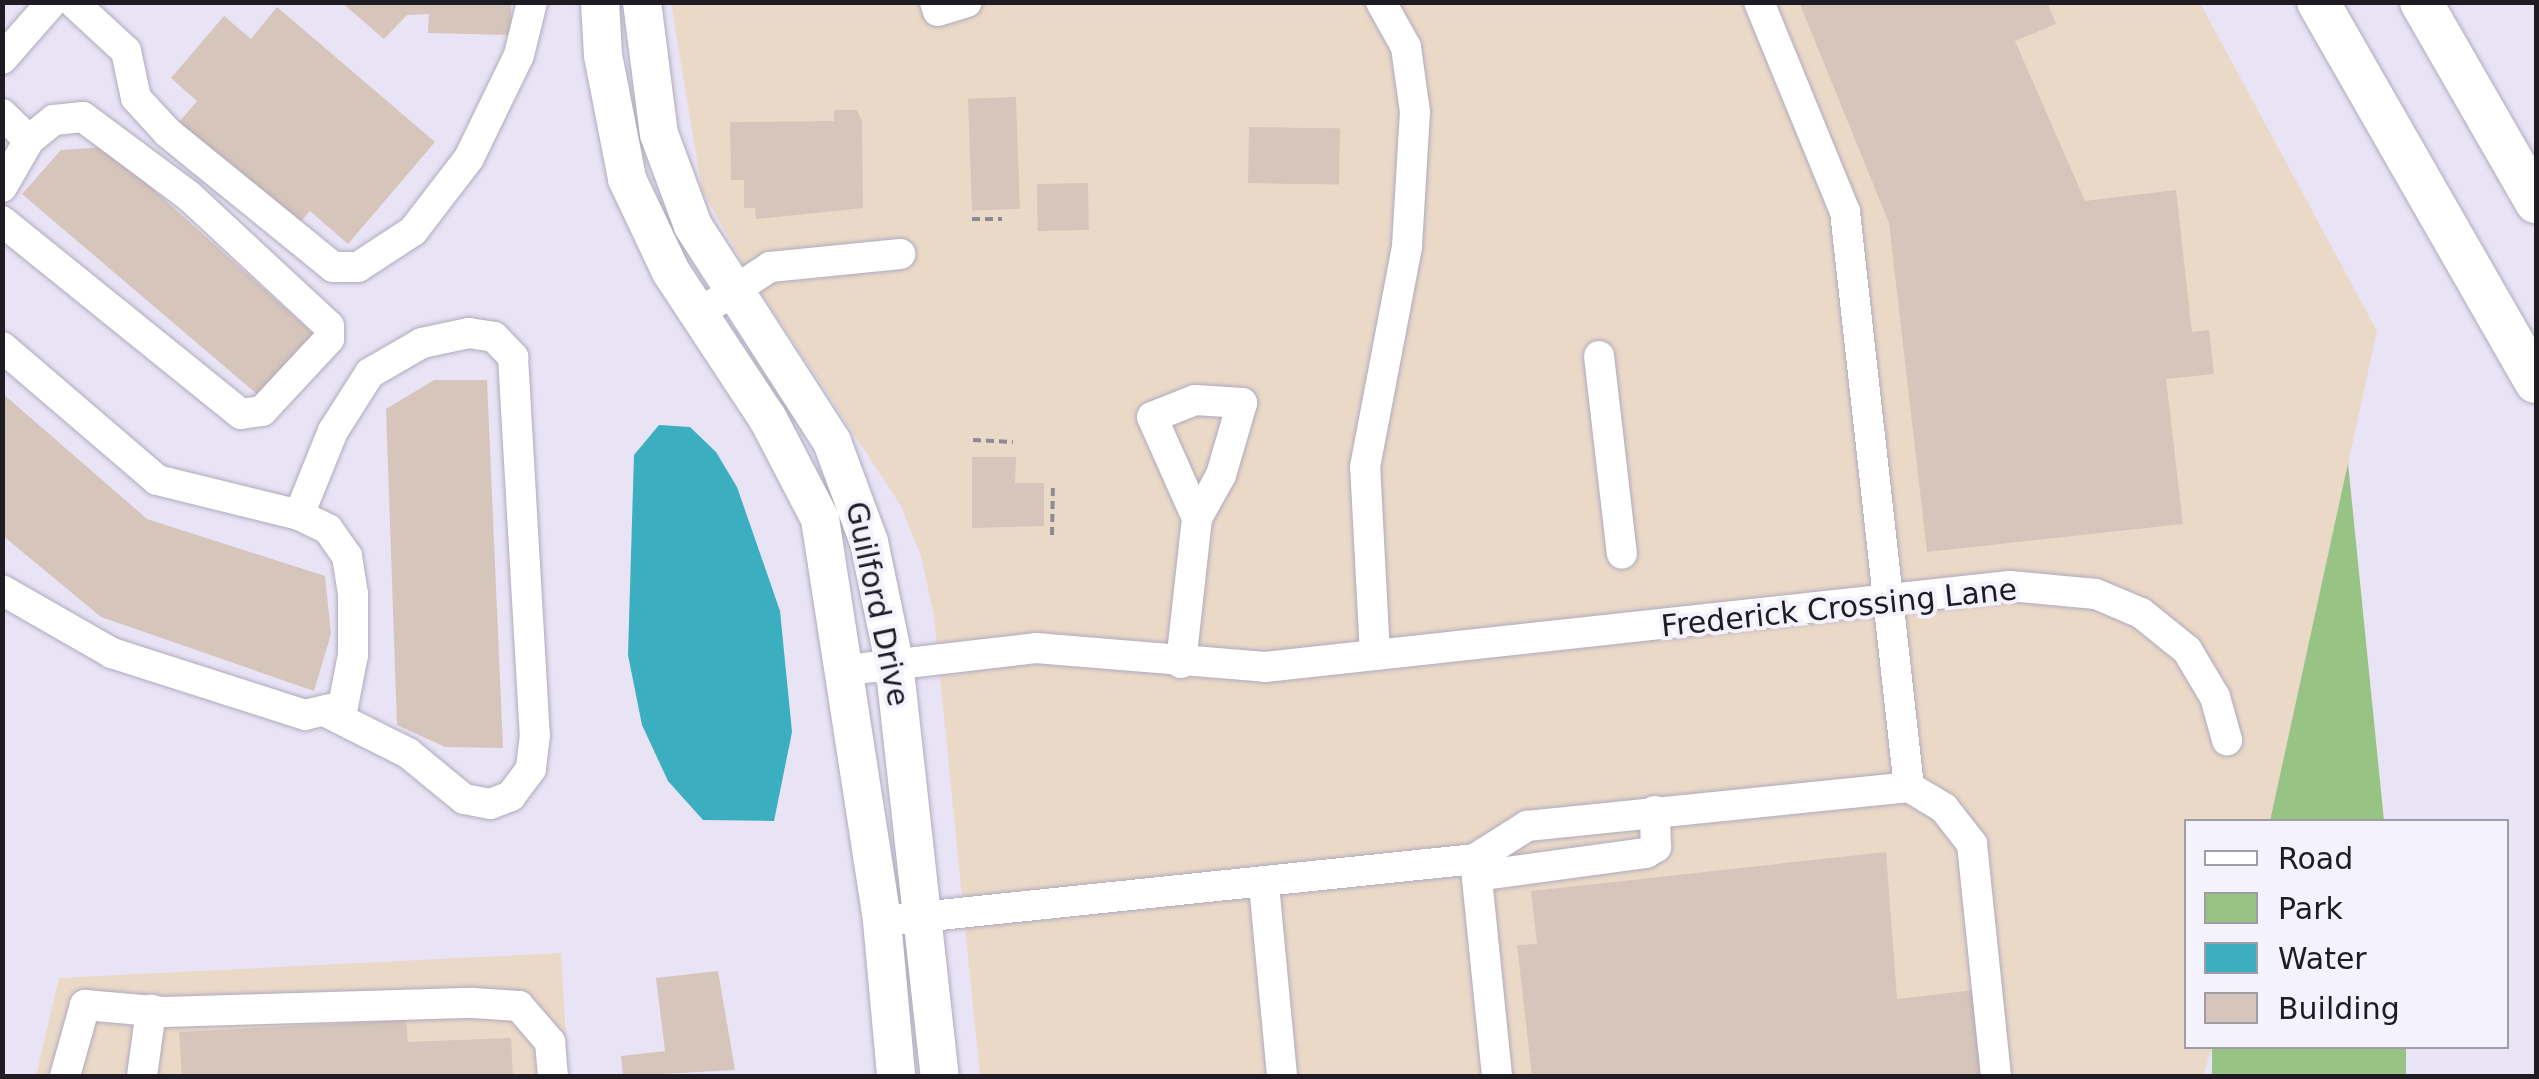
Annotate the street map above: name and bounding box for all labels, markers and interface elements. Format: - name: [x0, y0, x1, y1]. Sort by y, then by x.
- street label: Guilford Drive: [838, 498, 916, 710]
- street label: Frederick Crossing Lane: [1659, 571, 2019, 645]
- legend: [2184, 819, 2509, 1049]
- text: Road: [2278, 841, 2353, 876]
- text: Park: [2278, 891, 2343, 926]
- text: Water: [2278, 941, 2367, 976]
- text: Building: [2278, 991, 2400, 1026]

